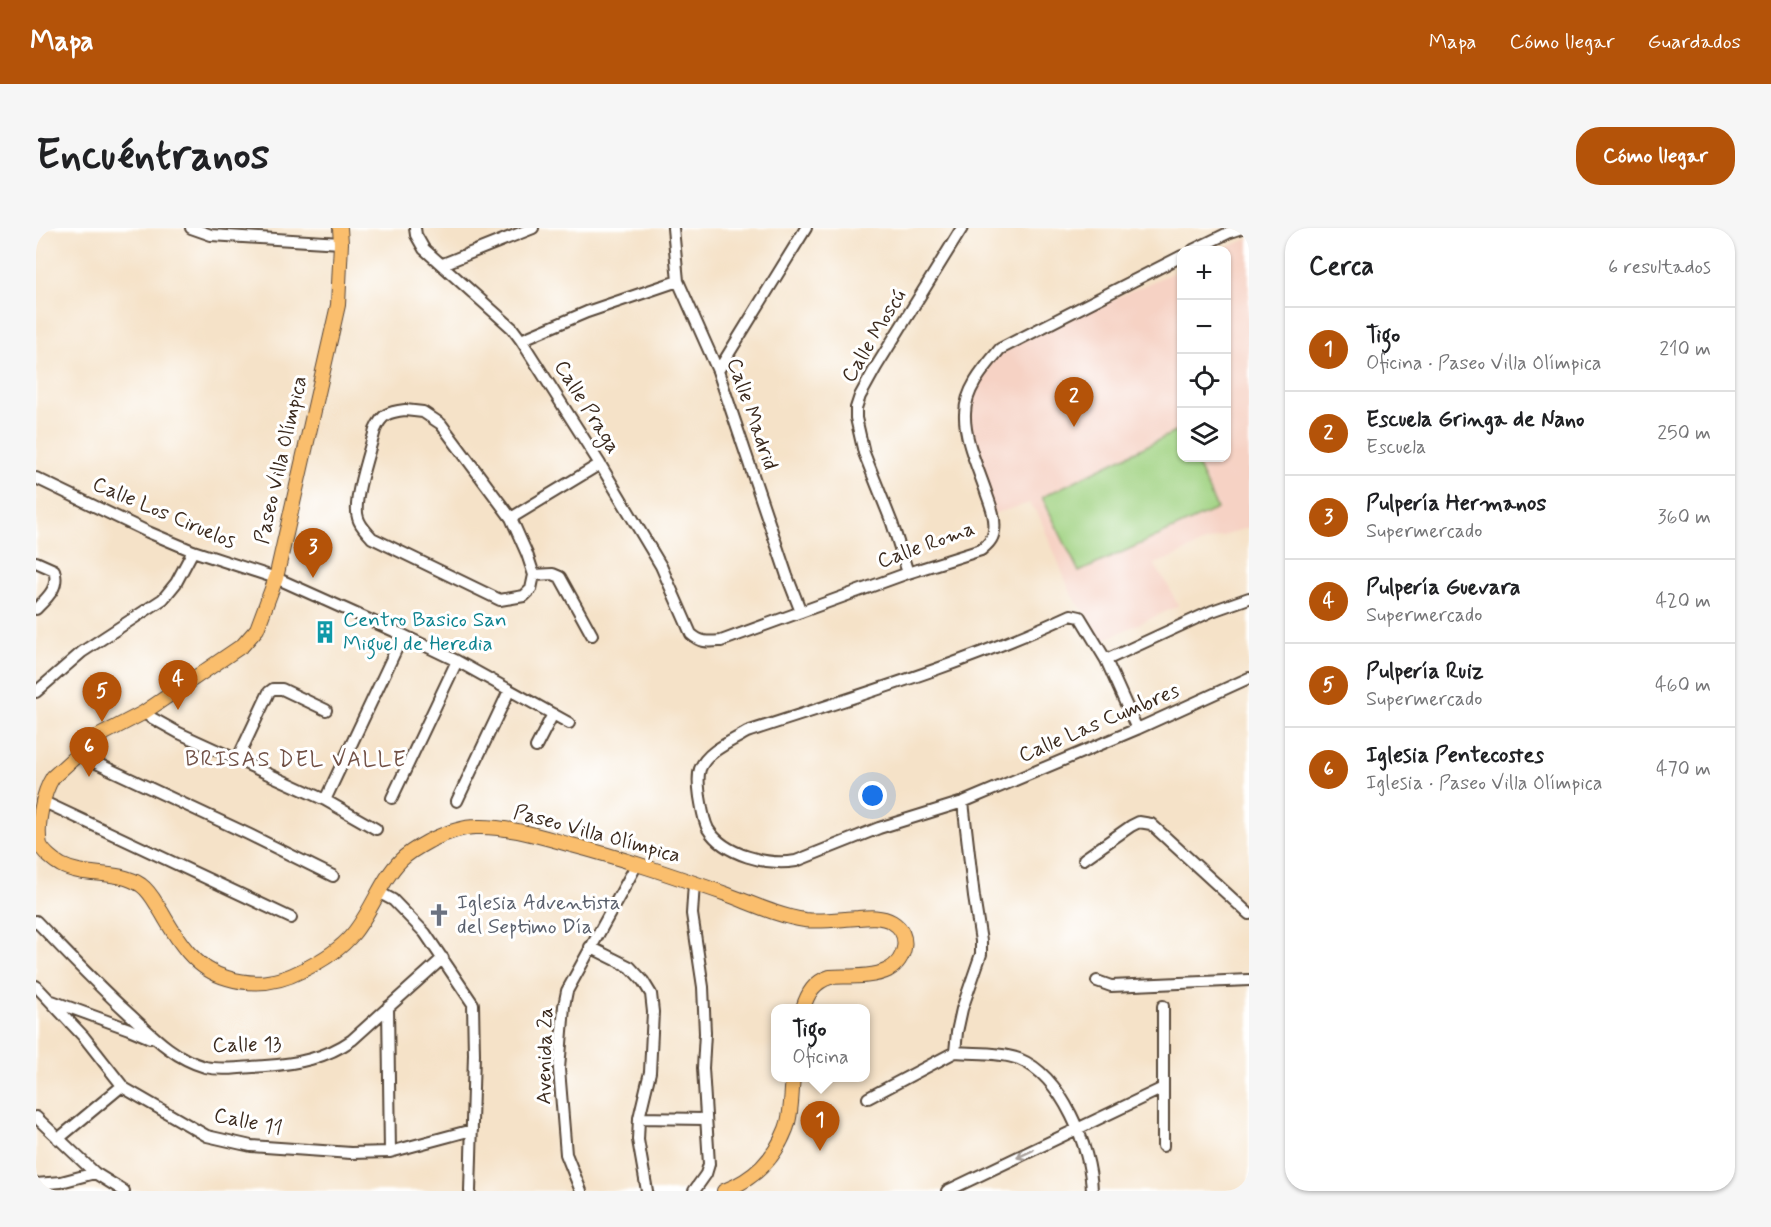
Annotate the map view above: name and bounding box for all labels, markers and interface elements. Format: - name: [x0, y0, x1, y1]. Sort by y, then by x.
- text: Mapa: [30, 24, 94, 61]
- text: Mapa: [1429, 28, 1477, 56]
- text: Cómo llegar: [1510, 28, 1615, 56]
- text: Guardados: [1648, 28, 1741, 56]
- button: Cómo llegar: [1576, 127, 1735, 185]
- text: Encuéntranos: [36, 129, 269, 184]
- map controls: [1177, 246, 1231, 462]
- button: +: [1177, 246, 1231, 300]
- text: Cerca: [1309, 250, 1374, 284]
- text: 6 resultados: [1608, 254, 1711, 281]
- street label: Calle Moscú: [835, 284, 913, 388]
- button: −: [1177, 300, 1231, 354]
- text: Tigo: [1366, 322, 1400, 350]
- text: 1: [1324, 336, 1333, 363]
- text: 210 m: [1659, 336, 1711, 363]
- text: Oficina · Paseo Villa Olímpica: [1366, 350, 1602, 377]
- street label: Calle Madrid: [720, 354, 784, 474]
- button: locate: [1177, 354, 1231, 408]
- street label: Calle Praga: [546, 355, 627, 460]
- street label: Paseo Villa Olímpica: [248, 373, 314, 547]
- pin: 2: [1054, 378, 1094, 427]
- text: Escuela Gringa de Nano: [1366, 406, 1585, 434]
- button: layers: [1177, 408, 1231, 462]
- text: 2: [1324, 420, 1333, 447]
- text: 250 m: [1657, 420, 1711, 447]
- text: Escuela: [1366, 434, 1426, 461]
- street label: Calle Los Ciruelos: [88, 470, 240, 556]
- text: Pulpería Hermanos: [1366, 490, 1546, 518]
- text: 3: [1324, 504, 1333, 531]
- text: 360 m: [1658, 504, 1711, 531]
- street label: Calle Roma: [873, 514, 979, 576]
- text: Supermercado: [1366, 518, 1482, 545]
- pin: 3: [294, 528, 332, 578]
- text: Pulpería Guevara: [1366, 574, 1521, 602]
- text: 4: [1323, 588, 1334, 615]
- text: 420 m: [1655, 588, 1711, 615]
- text: Supermercado: [1366, 602, 1482, 629]
- place label: Centro Basico San Miguel de Heredia: [343, 606, 507, 660]
- building icon: Centro Basico San Miguel de Heredia: [312, 619, 338, 645]
- text: Pulpería Ruiz: [1366, 658, 1484, 686]
- pin: 4: [158, 660, 198, 710]
- pin: 5: [82, 672, 122, 722]
- text: 5: [1323, 672, 1335, 699]
- text: 460 m: [1655, 672, 1711, 699]
- street label: Calle Las Cumbres: [1014, 677, 1184, 769]
- text: Supermercado: [1366, 686, 1482, 713]
- pin: 6: [70, 728, 108, 777]
- text: Iglesia Pentecostes: [1366, 742, 1544, 770]
- district label: BRISAS DEL VALLE: [185, 746, 407, 774]
- text: 6: [1323, 756, 1334, 783]
- text: 470 m: [1656, 756, 1711, 783]
- text: Iglesia · Paseo Villa Olímpica: [1366, 770, 1602, 797]
- your location: [858, 781, 887, 810]
- street label: Paseo Villa Olímpica: [510, 798, 684, 870]
- place label: Iglesia Adventista del Septimo Día: [457, 889, 621, 941]
- church icon: Iglesia Adventista del Septimo Día: [426, 902, 452, 928]
- popup: [771, 1004, 870, 1082]
- street label: Avenida 2a: [530, 1007, 560, 1105]
- text: Tigo: [792, 1016, 826, 1044]
- street label: Calle 13: [212, 1030, 282, 1060]
- text: Oficina: [792, 1044, 849, 1071]
- street label: Calle 11: [211, 1101, 285, 1143]
- pin: 1: [800, 1102, 840, 1151]
- one-way arrow: [1016, 1149, 1034, 1161]

